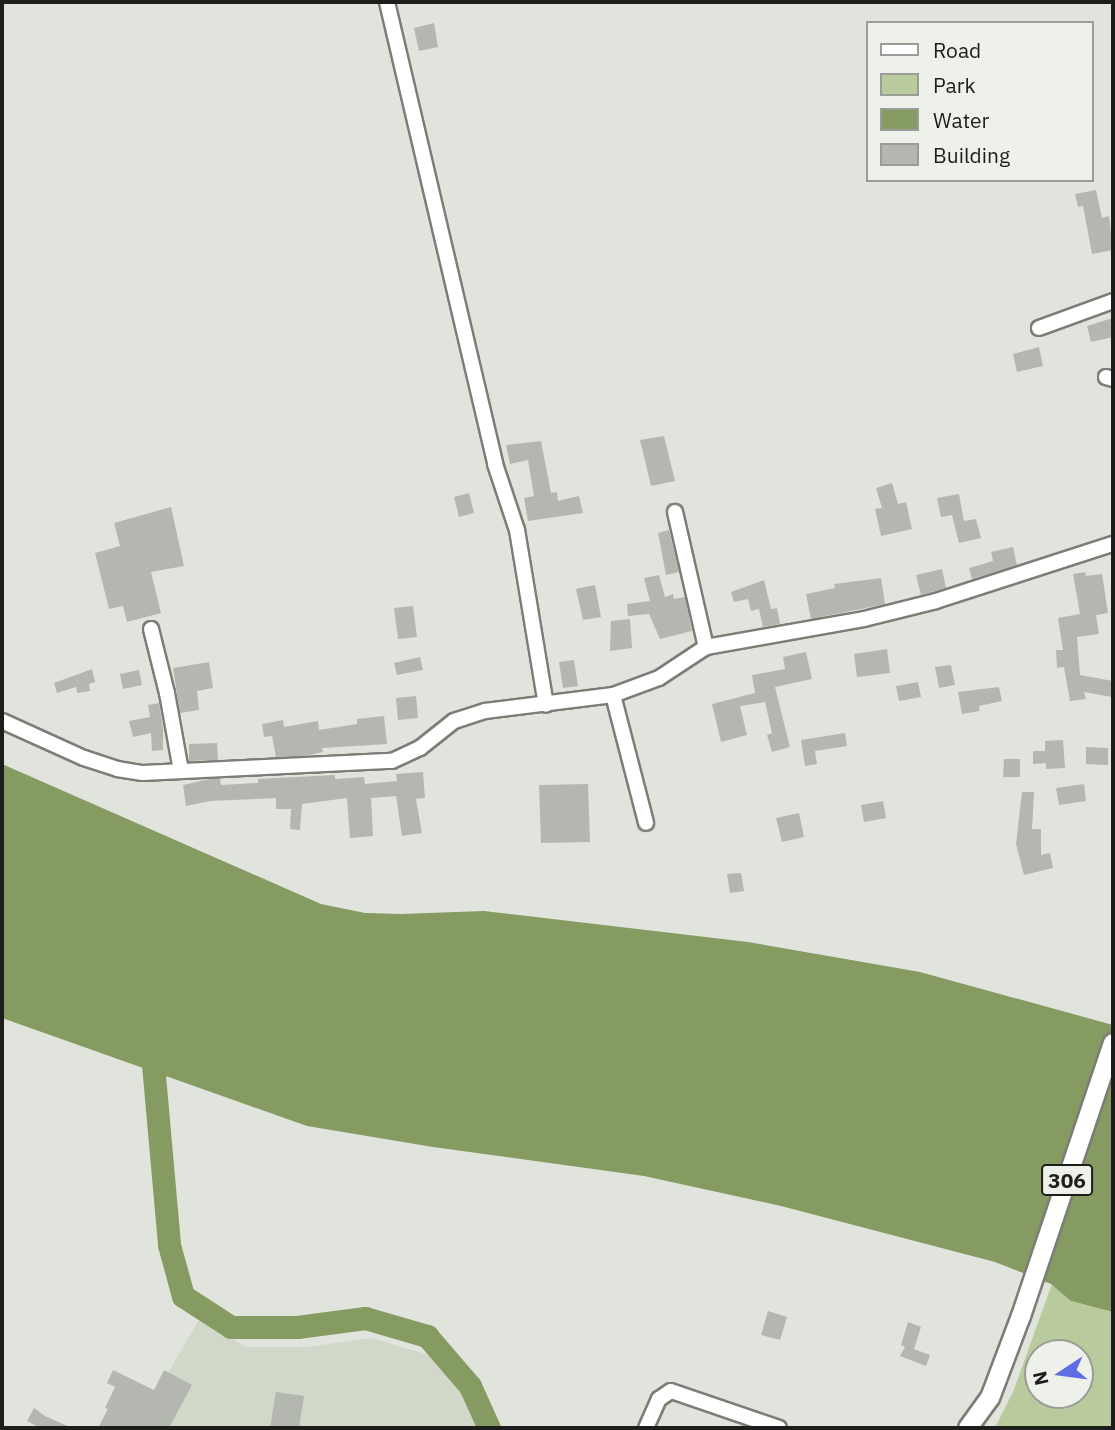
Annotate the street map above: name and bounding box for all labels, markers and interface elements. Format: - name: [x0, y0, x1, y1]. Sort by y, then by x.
- legend: [866, 21, 1094, 182]
- text: Road: [933, 36, 981, 64]
- text: Park: [933, 71, 976, 99]
- text: Water: [933, 106, 989, 134]
- text: Building: [933, 141, 1010, 169]
- road number: 306: [1041, 1162, 1093, 1198]
- north arrow: [1024, 1339, 1094, 1409]
- text: N: [1027, 1369, 1054, 1388]

